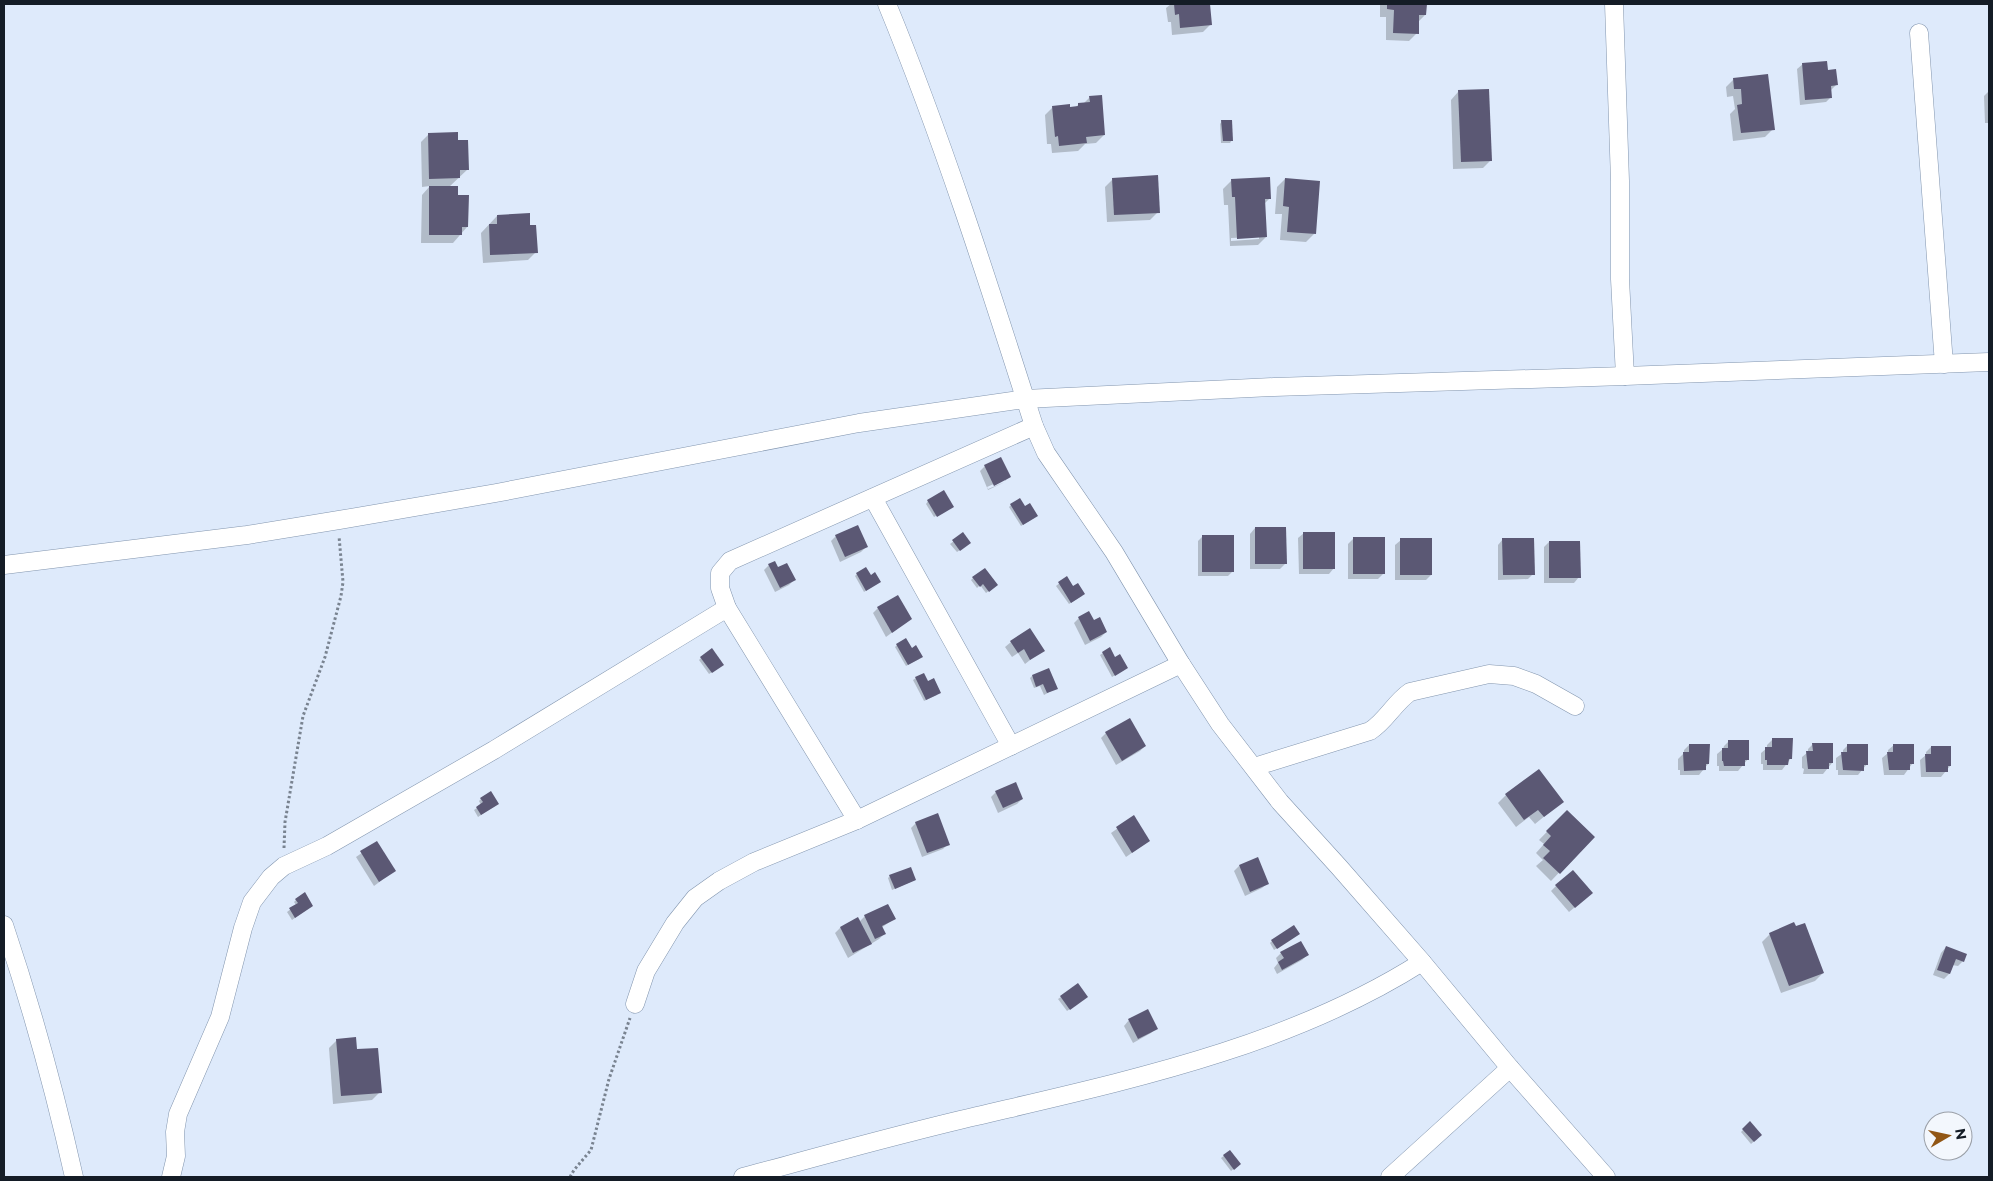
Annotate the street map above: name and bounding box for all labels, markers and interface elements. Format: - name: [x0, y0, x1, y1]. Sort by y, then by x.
- north arrow: [1923, 1111, 1973, 1161]
- text: N: [1951, 1127, 1971, 1141]

